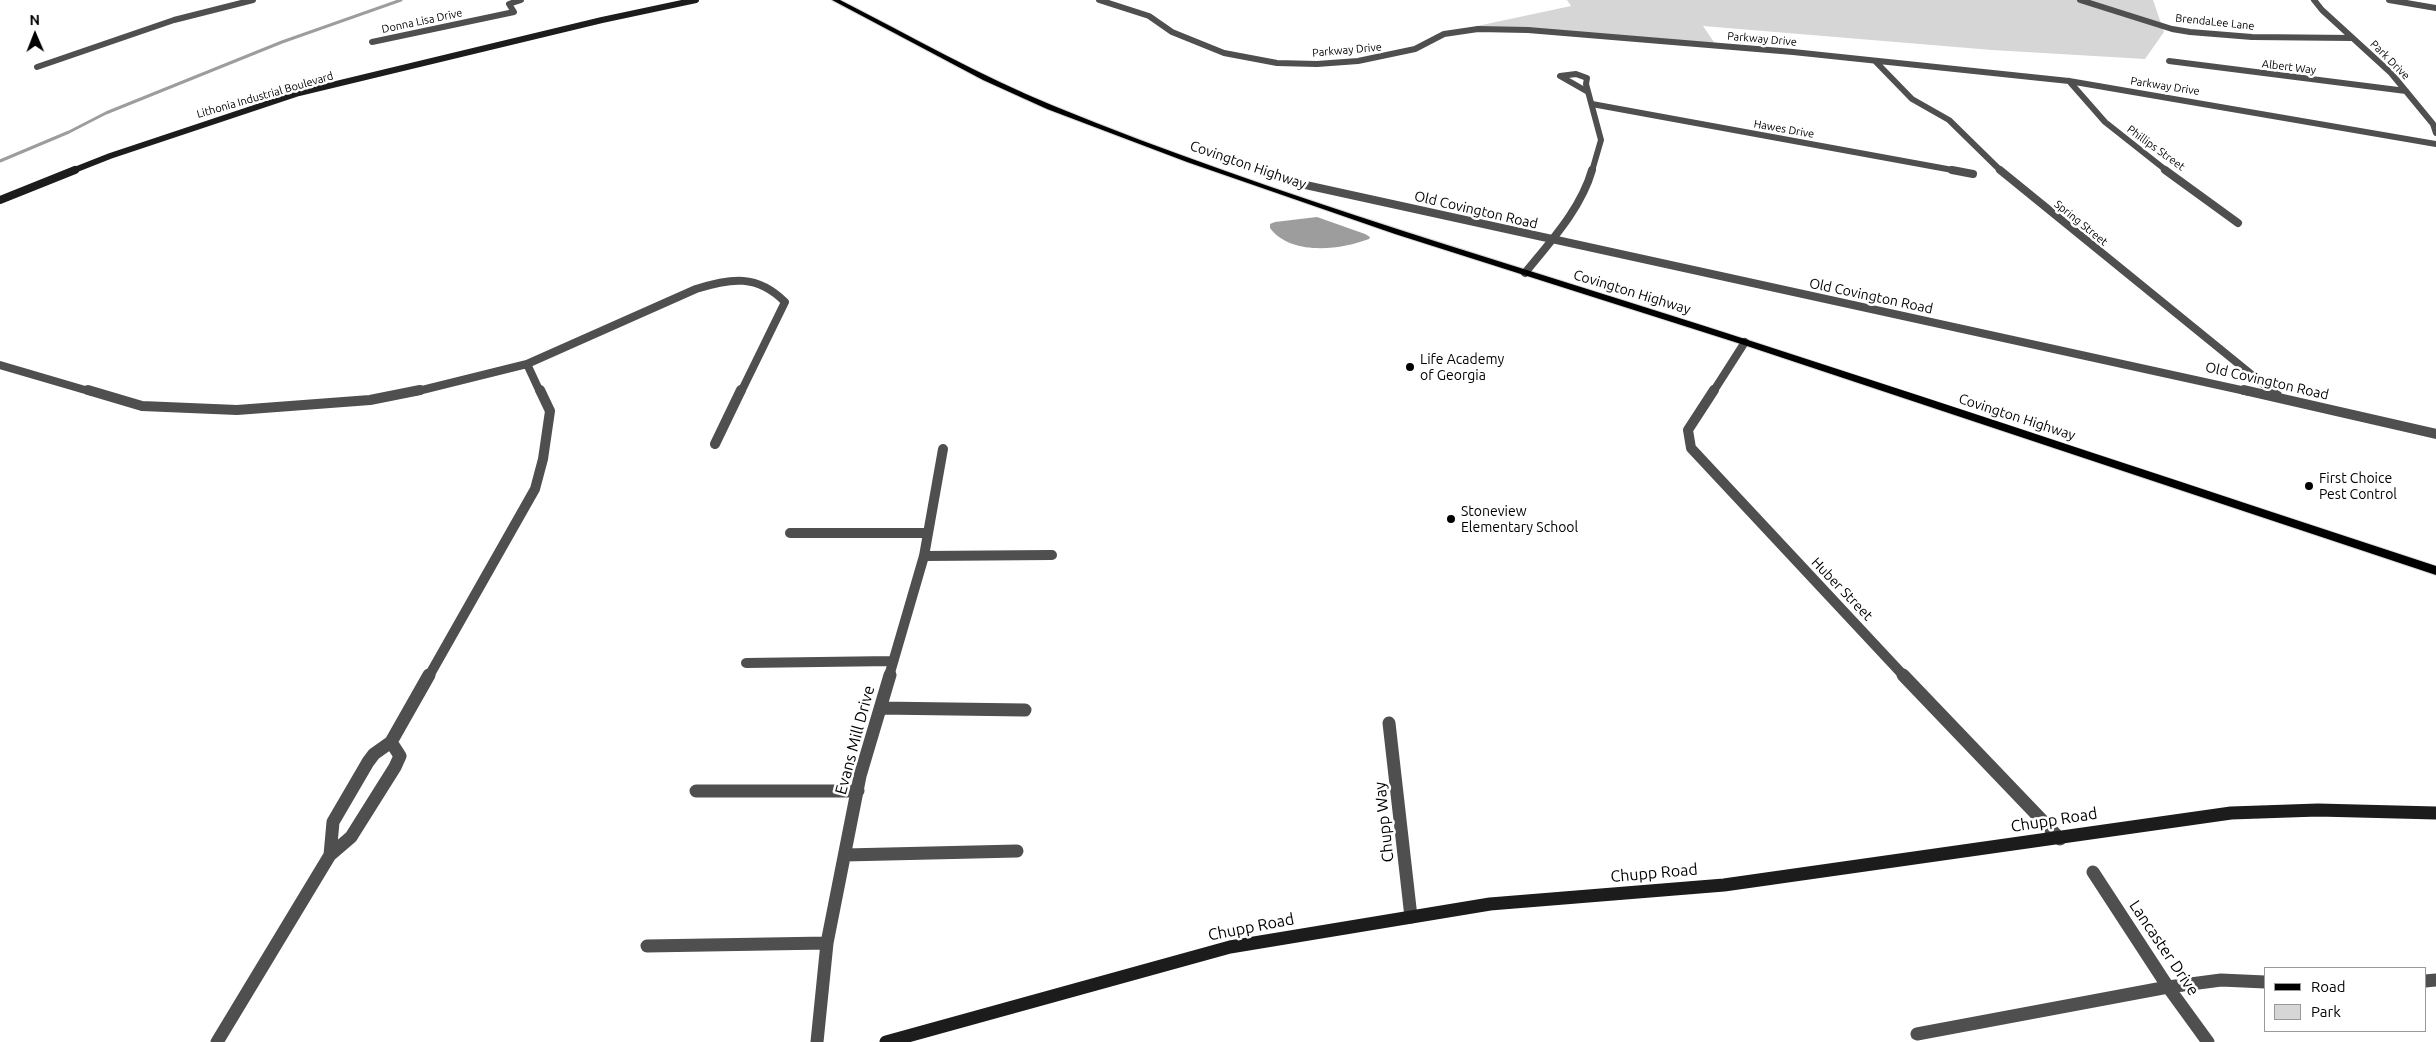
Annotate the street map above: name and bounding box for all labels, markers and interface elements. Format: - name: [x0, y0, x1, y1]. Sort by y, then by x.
- street label: Donna Lisa Drive: [380, 6, 464, 36]
- north arrow: [10, 10, 60, 60]
- street label: BrendaLee Lane: [2175, 11, 2255, 33]
- text: N: [29, 12, 40, 28]
- street label: Parkway Drive: [1727, 29, 1797, 49]
- street label: Park Drive: [2368, 38, 2412, 82]
- street label: Parkway Drive: [1312, 40, 1382, 60]
- street label: Albert Way: [2261, 57, 2317, 77]
- street label: Lithonia Industrial Boulevard: [195, 69, 335, 121]
- street label: Parkway Drive: [2129, 74, 2201, 98]
- street label: Hawes Drive: [1753, 117, 1815, 141]
- street label: Phillips Street: [2124, 123, 2188, 173]
- street label: Covington Highway: [1188, 137, 1308, 193]
- street label: Old Covington Road: [1413, 188, 1539, 232]
- street label: Spring Street: [2052, 197, 2110, 249]
- street label: Covington Highway: [1571, 266, 1693, 318]
- street label: Old Covington Road: [1808, 275, 1934, 317]
- place label: Life Academy of Georgia: [1420, 351, 1504, 384]
- street label: Old Covington Road: [2204, 359, 2330, 403]
- marker: Life Academy of Georgia: [1404, 361, 1416, 373]
- street label: Covington Highway: [1956, 390, 2078, 444]
- place label: First Choice Pest Control: [2319, 470, 2397, 502]
- marker: First Choice Pest Control: [2303, 480, 2315, 492]
- place label: Stoneview Elementary School: [1461, 503, 1578, 536]
- marker: Stoneview Elementary School: [1445, 513, 1457, 525]
- street label: Huber Street: [1808, 554, 1876, 624]
- street label: Evans Mill Drive: [831, 683, 879, 797]
- street label: Chupp Way: [1370, 781, 1398, 863]
- street label: Chupp Road: [2009, 804, 2099, 836]
- street label: Chupp Road: [1610, 860, 1698, 886]
- street label: Lancaster Drive: [2125, 897, 2203, 999]
- street label: Chupp Road: [1206, 909, 1296, 945]
- legend: [2264, 967, 2426, 1032]
- text: Road: [2311, 978, 2346, 995]
- text: Park: [2311, 1003, 2341, 1020]

